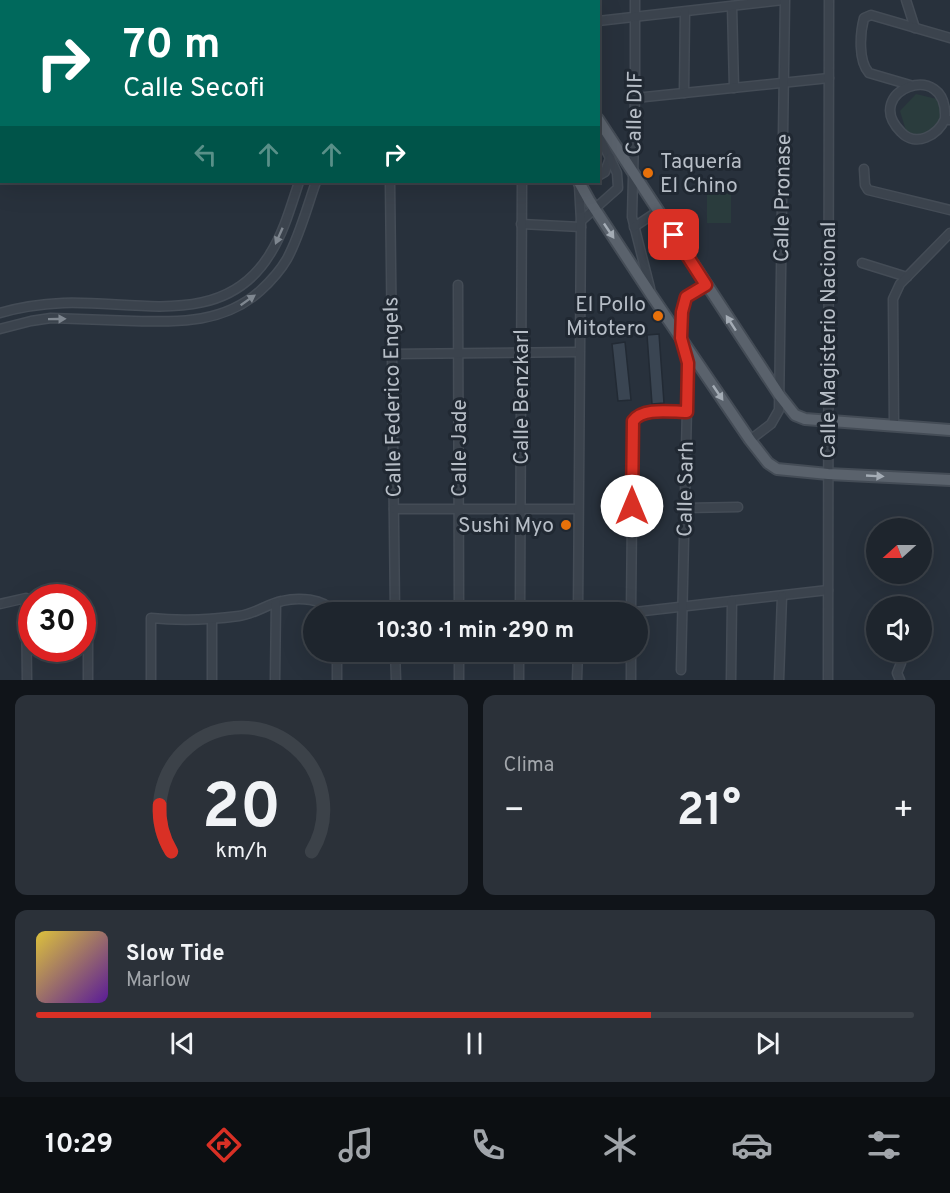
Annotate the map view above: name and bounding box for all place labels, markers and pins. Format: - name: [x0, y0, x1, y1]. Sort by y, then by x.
- place label: Taquería El Chino: [660, 149, 742, 200]
- marker: Taquería El Chino: [641, 166, 655, 180]
- pin: [648, 209, 699, 260]
- place label: El Pollo Mitotero: [566, 292, 646, 343]
- marker: El Pollo Mitotero: [651, 309, 665, 323]
- place label: Sushi Myo: [458, 513, 554, 540]
- marker: Sushi Myo: [559, 518, 573, 532]

